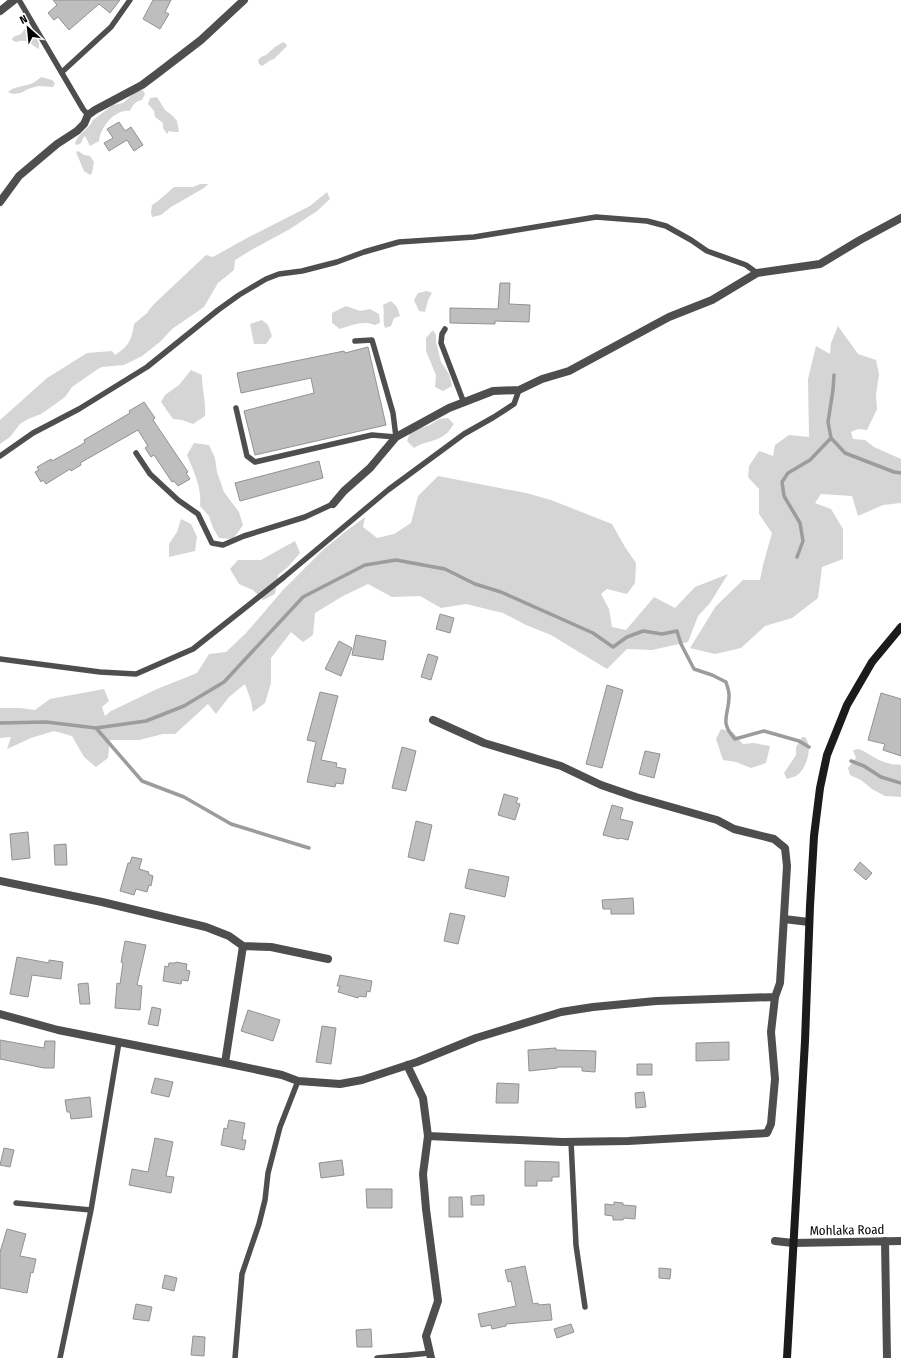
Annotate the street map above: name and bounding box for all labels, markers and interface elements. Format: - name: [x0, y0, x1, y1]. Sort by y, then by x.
- north arrow: [8, 8, 48, 48]
- text: N: [18, 12, 30, 27]
- street label: Mohlaka Road: [809, 1222, 885, 1238]

